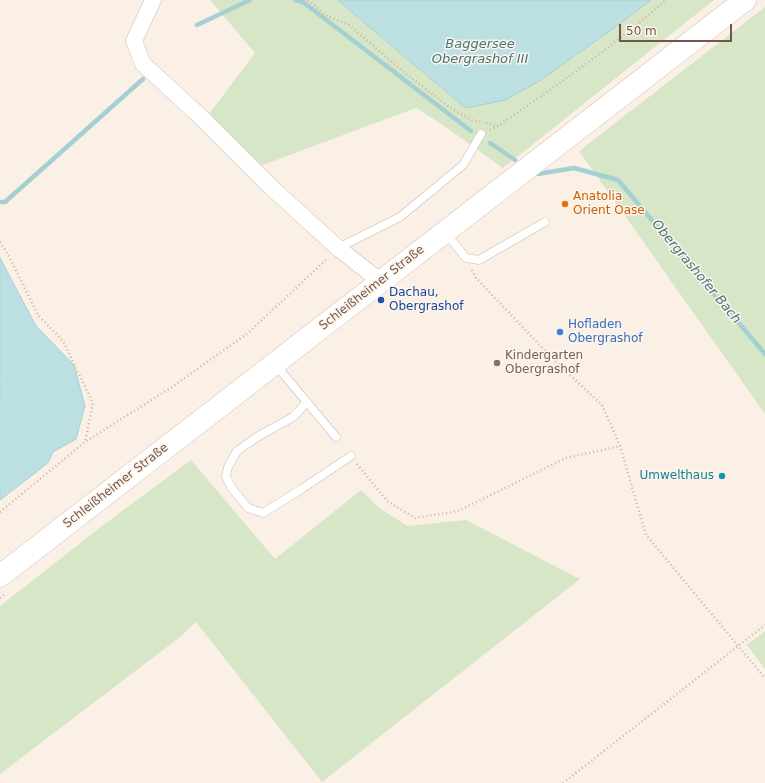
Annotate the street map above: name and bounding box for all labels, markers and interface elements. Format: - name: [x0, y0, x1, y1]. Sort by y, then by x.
- scale bar: [621, 16, 734, 42]
- text: 50 m: [626, 24, 657, 38]
- water label: Baggersee Obergrashof III: [432, 37, 528, 68]
- place label: Anatolia Orient Oase: [573, 190, 645, 218]
- marker: Anatolia Orient Oase: [560, 199, 570, 209]
- water label: Obergrashofer Bach: [648, 217, 744, 327]
- street label: Schleißheimer Straße: [317, 243, 427, 333]
- place label: Dachau, Obergrashof: [389, 286, 463, 314]
- marker: Dachau, Obergrashof: [376, 295, 386, 305]
- place label: Hofladen Obergrashof: [568, 318, 642, 346]
- marker: Hofladen Obergrashof: [555, 327, 565, 337]
- place label: Kindergarten Obergrashof: [505, 349, 583, 377]
- marker: Kindergarten Obergrashof: [492, 358, 502, 368]
- street label: Schleißheimer Straße: [61, 441, 171, 531]
- place label: Umwelthaus: [639, 469, 714, 483]
- marker: Umwelthaus: [717, 471, 727, 481]

